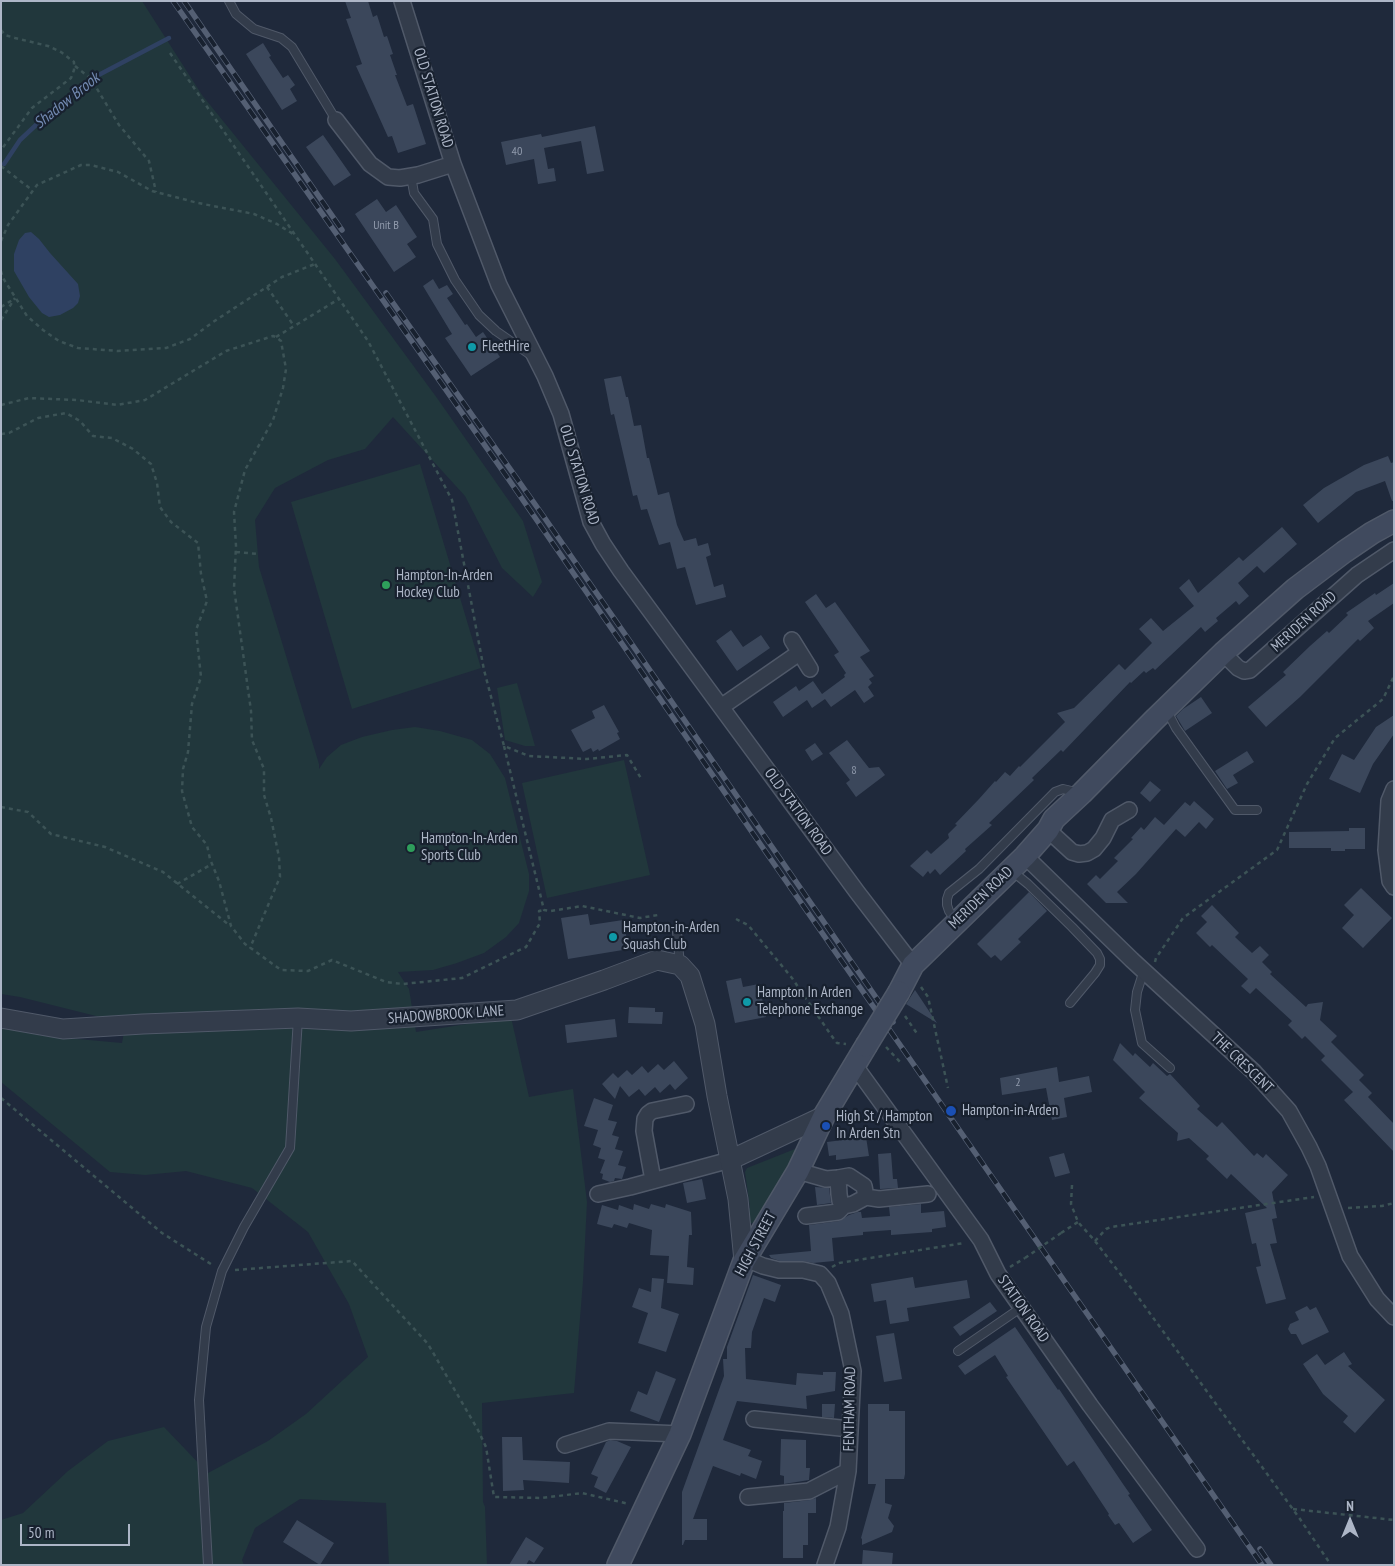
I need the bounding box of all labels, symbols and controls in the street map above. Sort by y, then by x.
street label: OLD STATION ROAD [409,46,457,150]
water label: Shadow Brook [30,69,104,133]
house number: 40 [512,145,522,159]
house number: Unit B [373,219,399,233]
place label: FleetHire [482,338,530,356]
marker: FleetHire [466,341,478,353]
street label: OLD STATION ROAD [555,423,603,527]
place label: Hampton-In-Arden Hockey Club [396,567,493,602]
marker: Hampton-In-Arden Hockey Club [380,579,392,591]
street label: MERIDEN ROAD [1268,588,1340,656]
house number: 8 [851,764,857,778]
street label: OLD STATION ROAD [760,765,836,859]
place label: Hampton-In-Arden Sports Club [421,830,518,865]
marker: Hampton-In-Arden Sports Club [405,842,417,854]
street label: MERIDEN ROAD [945,863,1017,933]
place label: Hampton-in-Arden Squash Club [623,919,719,954]
marker: Hampton-in-Arden Squash Club [607,931,619,943]
place label: Hampton In Arden Telephone Exchange [757,984,863,1019]
marker: Hampton In Arden Telephone Exchange [741,996,753,1008]
street label: SHADOWBROOK LANE [387,1002,505,1028]
street label: THE CRESCENT [1207,1029,1277,1097]
house number: 2 [1015,1076,1021,1090]
place label: Hampton-in-Arden [962,1102,1058,1120]
marker: Hampton-in-Arden [944,1104,958,1118]
place label: High St / Hampton In Arden Stn [836,1108,932,1143]
marker: High St / Hampton In Arden Stn [820,1120,832,1132]
street label: HIGH STREET [732,1209,780,1279]
street label: STATION ROAD [993,1272,1053,1346]
street label: FENTHAM ROAD [840,1366,860,1452]
north arrow [1325,1496,1375,1546]
text: N [1346,1497,1354,1515]
scale bar [22,1514,132,1546]
text: 50 m [28,1523,54,1542]

